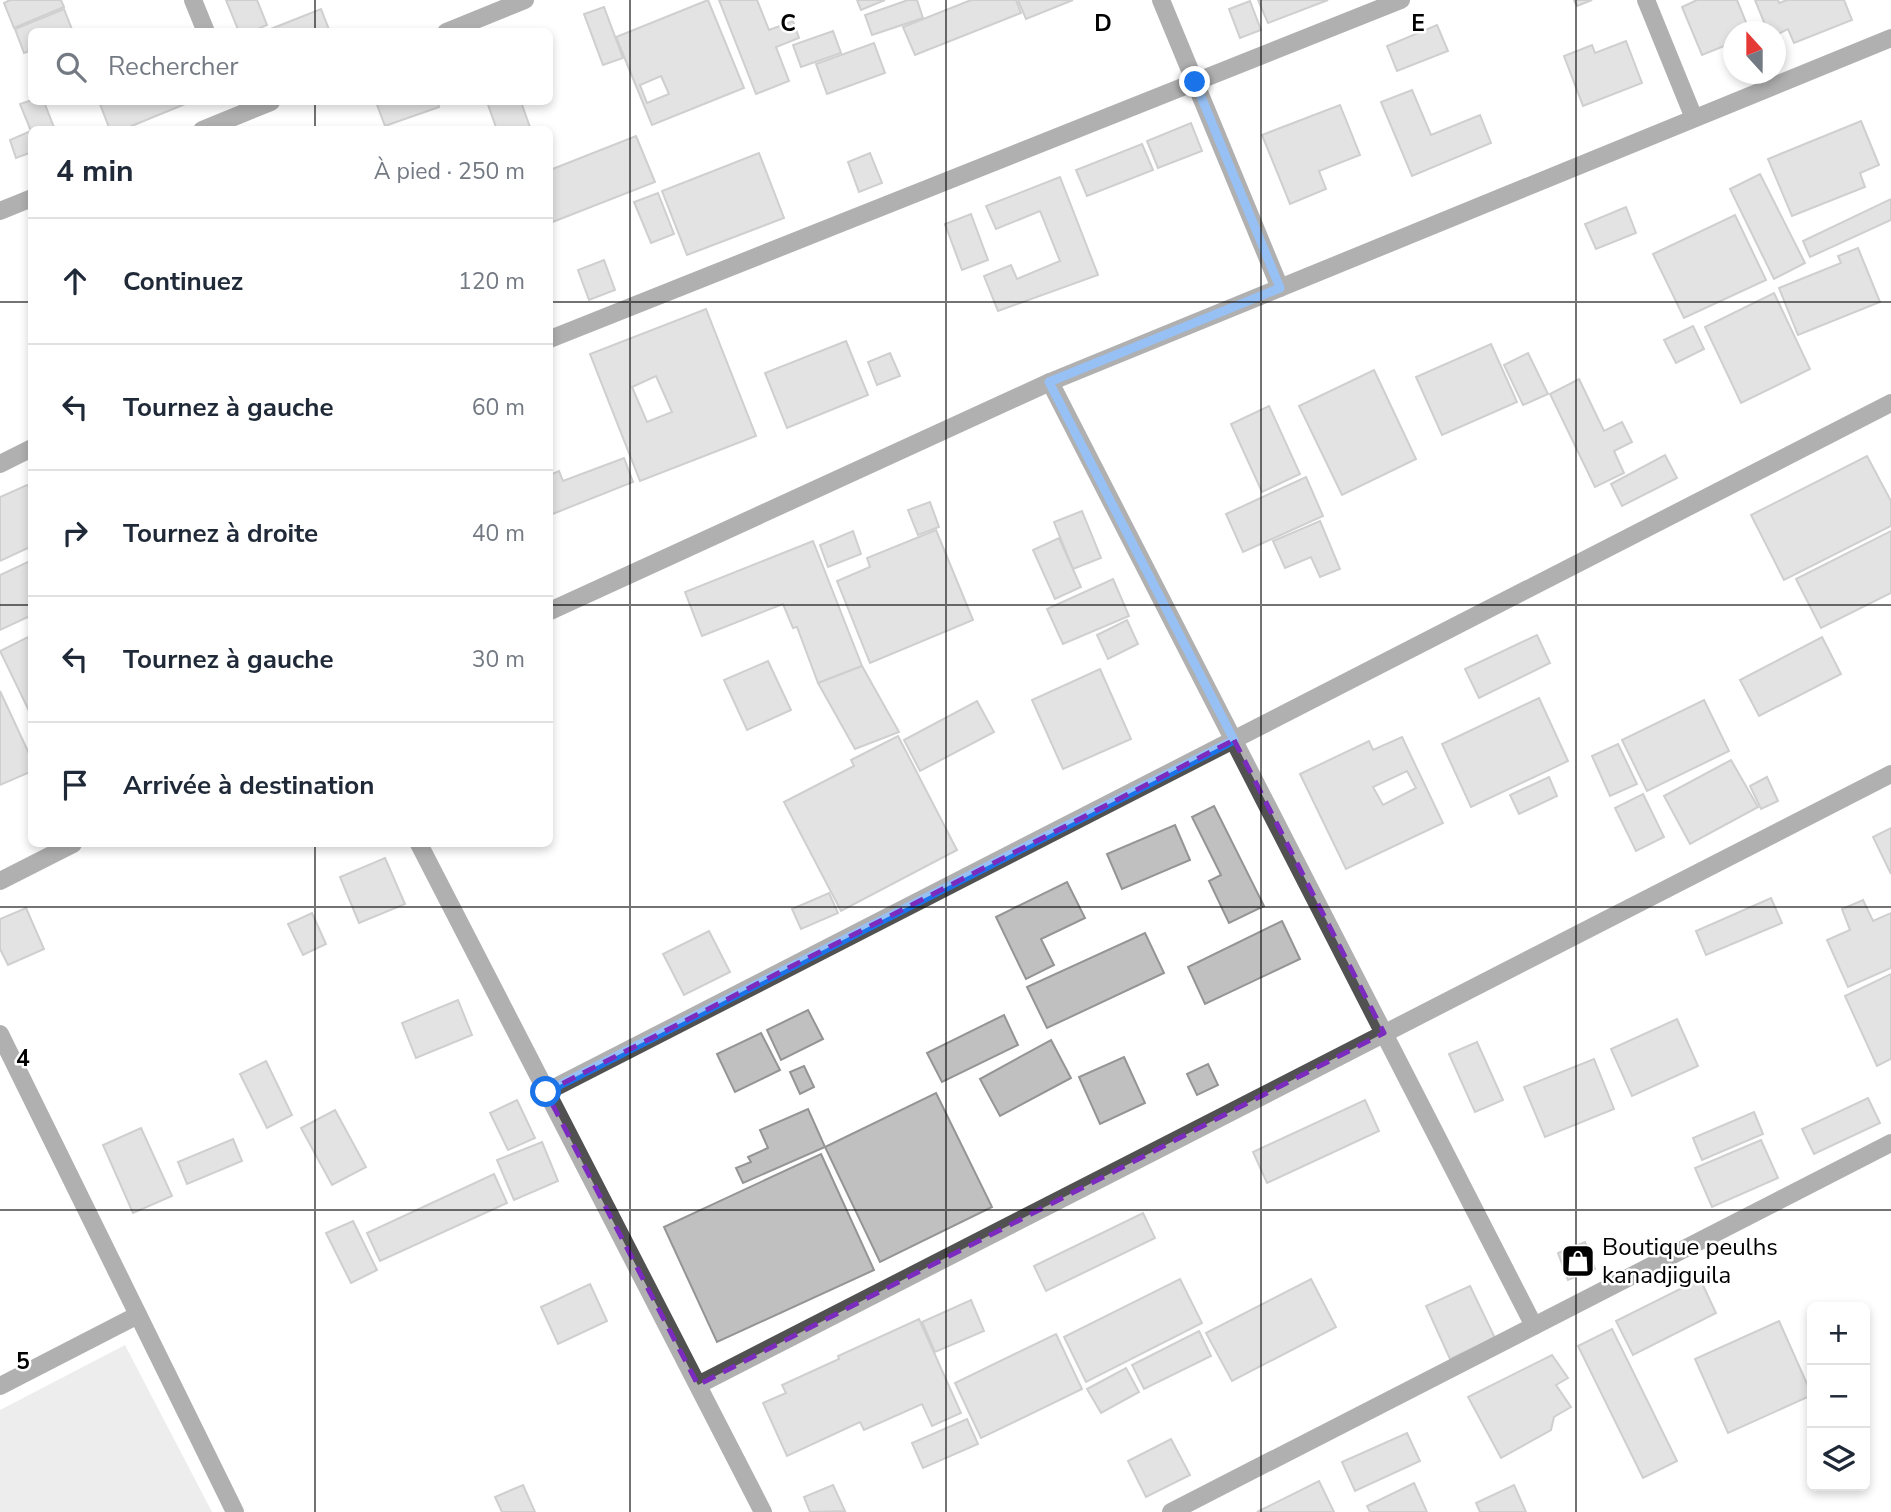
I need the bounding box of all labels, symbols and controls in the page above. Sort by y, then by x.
text: C [780,8,796,39]
text: D [1094,8,1112,39]
text: E [1411,8,1425,39]
north arrow [1723,21,1786,84]
search box [28,28,553,105]
icon: search [52,48,90,86]
text: Rechercher [108,49,239,84]
route end [1179,66,1210,97]
text: 4 min [56,151,134,192]
text: À pied · 250 m [374,156,525,187]
icon: ahead [56,262,94,300]
text: Continuez [123,264,243,299]
text: 120 m [458,266,525,297]
icon: left [56,388,94,426]
text: Tournez à gauche [123,390,334,425]
text: 60 m [472,392,525,423]
icon: right [56,514,94,552]
text: Tournez à droite [123,516,318,551]
text: 40 m [472,518,525,549]
icon: left [56,640,94,678]
text: Tournez à gauche [123,642,334,677]
text: 30 m [472,644,525,675]
icon: arrive [56,766,94,804]
text: Arrivée à destination [123,768,374,803]
text: 4 [16,1043,30,1074]
route start [530,1076,561,1107]
place label: Boutique peulhs kanadjiguila [1602,1231,1778,1291]
shop icon: Boutique peulhs kanadjiguila [1559,1242,1597,1280]
map controls [1807,1302,1870,1491]
button: + [1807,1302,1870,1365]
text: 5 [16,1346,30,1377]
button: − [1807,1365,1870,1428]
button: layers [1807,1428,1870,1491]

